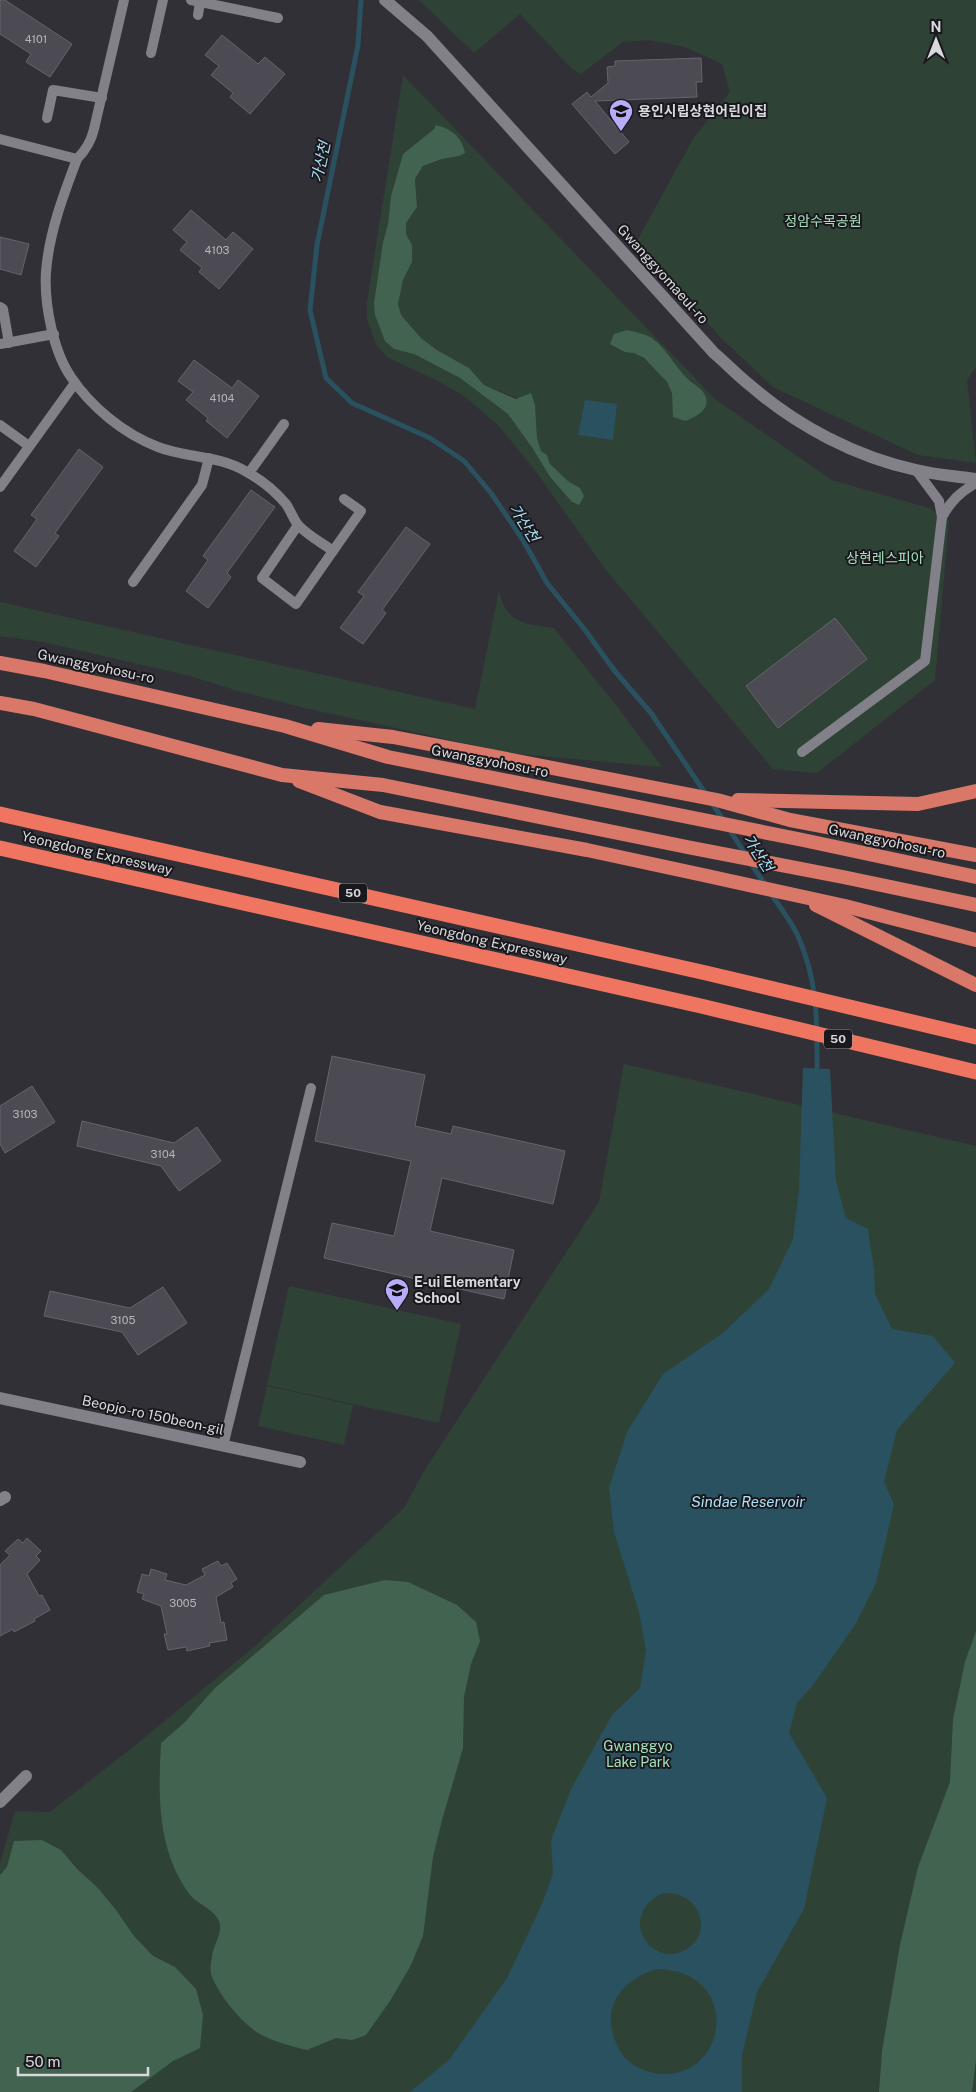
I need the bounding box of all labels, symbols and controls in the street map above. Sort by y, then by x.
north arrow [911,15,961,65]
text: N [931,19,941,35]
house number: 4101 [25,33,47,45]
school or university icon: 용인시립상현어린이집 [608,98,634,132]
place label: 용인시립상현어린이집 [638,103,767,119]
water label: 가산천 [308,138,334,184]
park label: 정암수목공원 [784,213,862,229]
street label: Gwanggyomaeul-ro [614,221,712,327]
house number: 4103 [205,244,230,256]
house number: 4104 [209,392,235,404]
water label: 가산천 [506,501,544,547]
park label: 상현레스피아 [846,550,924,566]
street label: Gwanggyohosu-ro [36,646,156,686]
street label: Gwanggyohosu-ro [430,742,550,780]
street label: Gwanggyohosu-ro [827,821,947,861]
street label: Yeongdong Expressway [20,828,175,878]
water label: 가산천 [740,831,778,877]
road number: 50 [339,884,367,902]
street label: Yeongdong Expressway [415,917,570,967]
road number: 50 [824,1030,852,1048]
house number: 3103 [13,1108,38,1120]
house number: 3104 [150,1148,176,1160]
place label: E-ui Elementary School [414,1274,521,1306]
school or university icon: E-ui Elementary School [384,1277,410,1311]
house number: 3105 [110,1314,136,1326]
street label: Beopjo-ro 150beon-gil [81,1392,225,1438]
water label: Sindae Reservoir [691,1493,805,1510]
house number: 3005 [169,1597,197,1609]
park label: Gwanggyo Lake Park [603,1738,673,1770]
scale bar [18,2044,148,2076]
text: 50 m [25,2053,60,2070]

